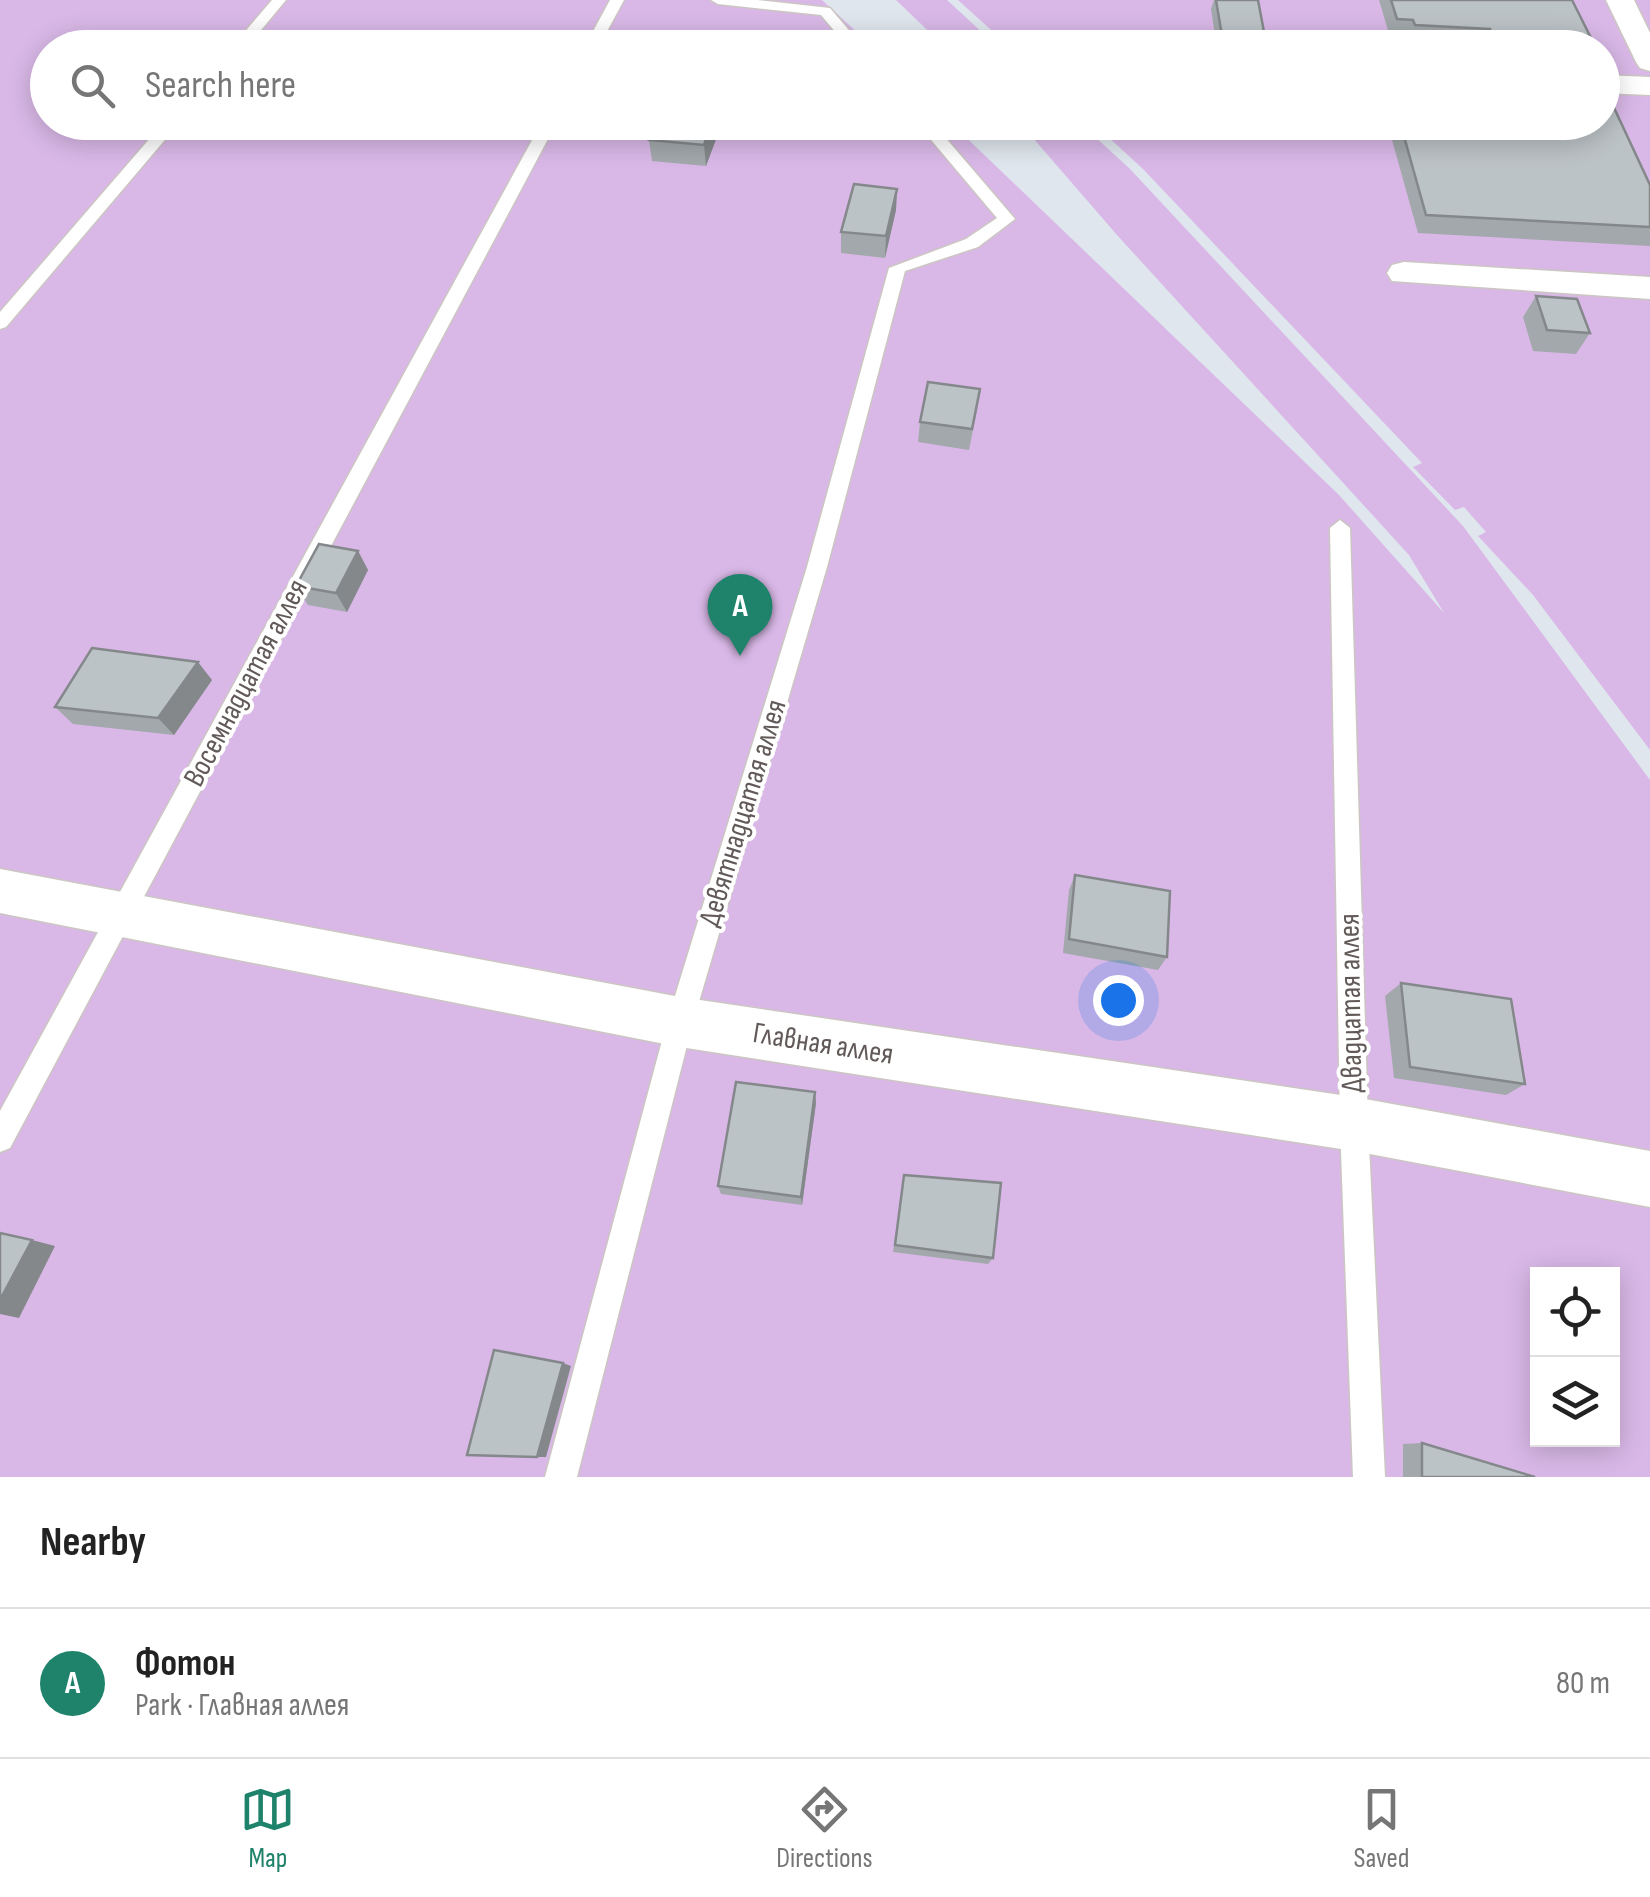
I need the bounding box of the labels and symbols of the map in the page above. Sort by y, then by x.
street label: Восемнадцатая аллея [176,573,316,793]
pin: A [708,574,772,656]
street label: Девятнадцатая аллея [691,695,795,931]
street label: Двадцатая аллея [1331,913,1371,1093]
your location [1093,975,1144,1026]
street label: Главная аллея [750,1015,896,1073]

